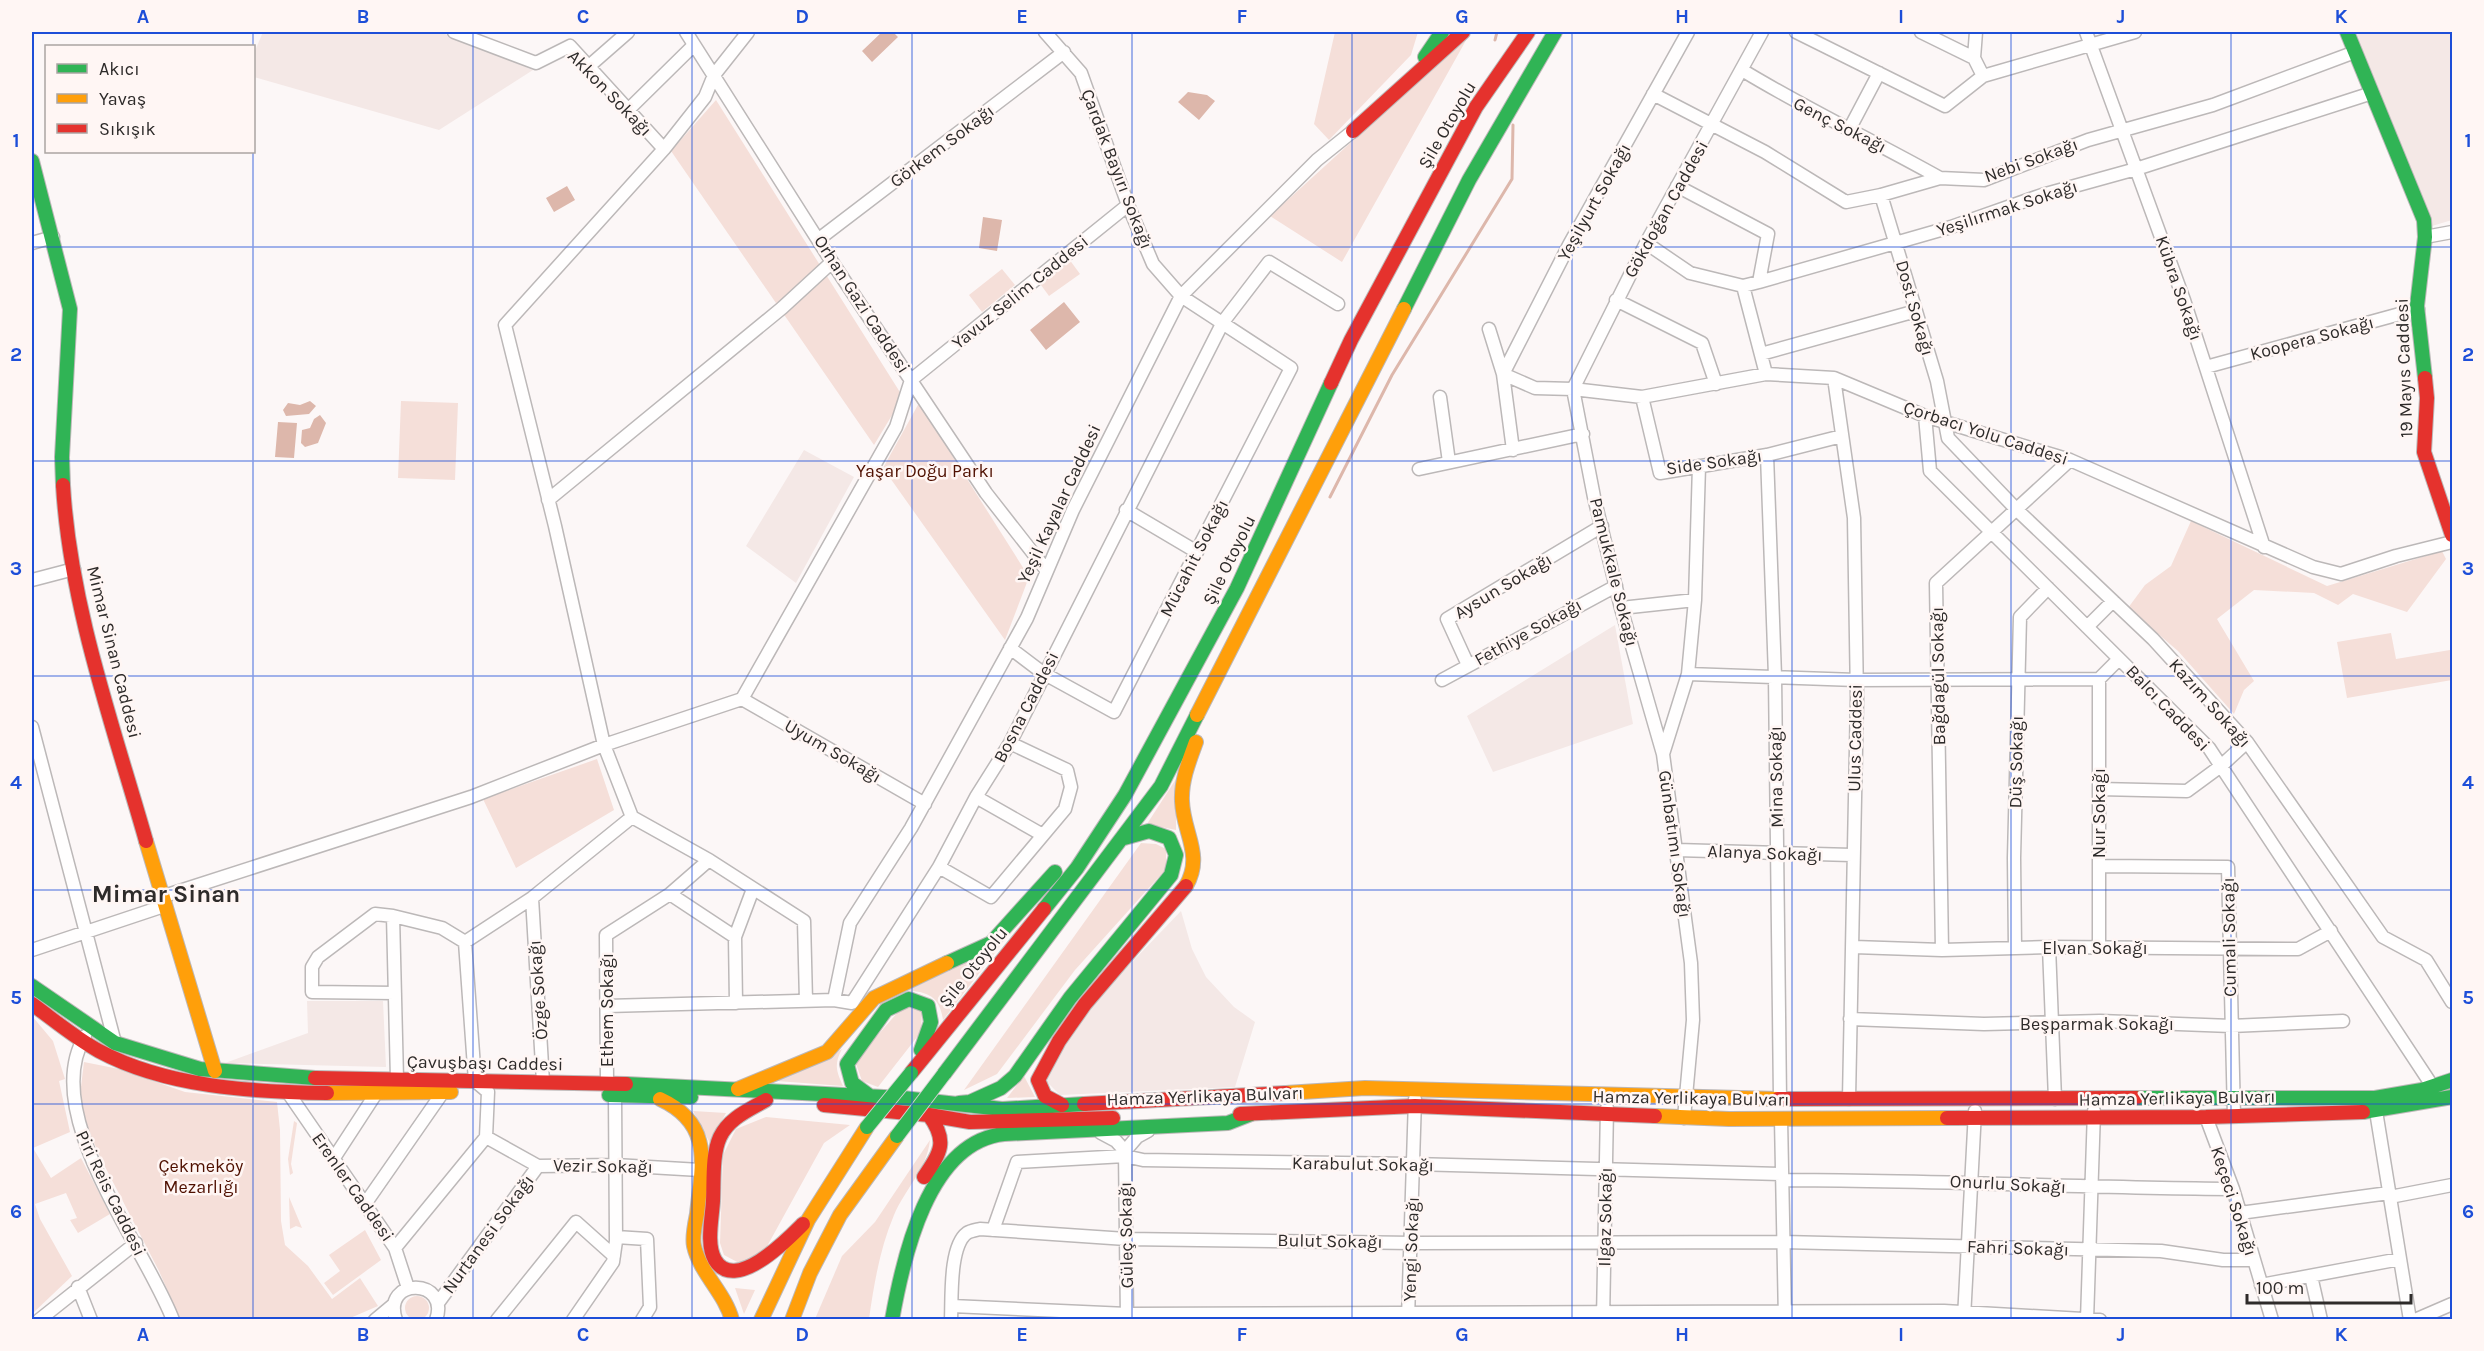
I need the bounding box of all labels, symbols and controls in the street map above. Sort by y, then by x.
text: A [137,5,150,28]
text: B [357,5,369,28]
text: C [577,5,589,28]
text: D [795,5,809,28]
text: E [1016,5,1028,28]
text: F [1237,5,1248,28]
text: G [1455,5,1469,28]
text: H [1675,5,1689,28]
text: I [1898,5,1904,28]
text: J [2117,5,2125,28]
text: K [2334,5,2348,28]
legend [45,45,255,153]
street label: Akkon Sokağı [563,45,657,141]
text: Akıcı [99,58,140,80]
street label: Şile Otoyolu [1413,77,1481,173]
street label: Çardak Bayırı Sokağı [1076,86,1158,252]
text: Yavaş [99,88,146,110]
street label: Genç Sokağı [1790,92,1890,158]
street label: Görkem Sokağı [886,100,998,192]
text: Sıkışık [99,118,156,140]
text: 1 [12,129,20,152]
text: 1 [2464,129,2472,152]
street label: Nebi Sokağı [1981,133,2081,187]
street label: Gökdoğan Caddesi [1619,136,1713,282]
street label: Yeşilyurt Sokağı [1553,139,1635,265]
street label: Yeşilırmak Sokağı [1934,175,2080,241]
street label: Yavuz Selim Caddesi [947,230,1093,354]
street label: Orhan Gazi Caddesi [809,231,915,377]
street label: Kübra Sokağı [2151,233,2207,343]
street label: Dost Sokağı [1891,258,1939,358]
street label: 19 Mayıs Caddesi [2391,298,2417,438]
street label: Koopera Sokağı [2248,311,2376,365]
text: 2 [10,343,22,366]
text: 2 [2462,343,2474,366]
street label: Çorbacı Yolu Caddesi [1901,396,2071,470]
street label: Yeşil Kayalar Caddesi [1012,421,1106,587]
street label: Side Sokağı [1665,444,1763,480]
park label: Yaşar Doğu Parkı [856,460,994,482]
street label: Pamukkale Sokağı [1585,495,1643,649]
street label: Mücahit Sokağı [1155,496,1233,620]
street label: Şile Otoyolu [1198,512,1260,608]
street label: Aysun Sokağı [1450,548,1556,624]
text: 3 [10,557,22,580]
text: 3 [2462,557,2474,580]
street label: Mimar Sinan Caddesi [82,564,146,740]
street label: Fethiye Sokağı [1470,593,1586,671]
street label: Bağdagül Sokağı [1926,607,1950,745]
street label: Bosna Caddesi [989,648,1063,766]
street label: Kazım Sokağı [2164,654,2256,752]
street label: Balcı Caddesi [2121,660,2215,756]
street label: Ulus Caddesi [1843,684,1867,792]
street label: Uyum Sokağı [781,714,885,788]
street label: Düş Sokağı [2004,715,2028,809]
street label: Mina Sokağı [1764,726,1788,828]
street label: Nur Sokağı [2088,768,2110,858]
street label: Günbatımı Sokağı [1654,769,1696,919]
text: 4 [10,771,22,794]
text: 4 [2462,771,2474,794]
street label: Alanya Sokağı [1707,840,1823,866]
street label: Cumali Sokağı [2217,877,2241,997]
district label: Mimar Sinan [92,880,240,908]
street label: Şile Otoyolu [934,922,1012,1012]
street label: Elvan Sokağı [2042,937,2148,959]
street label: Özge Sokağı [524,939,552,1041]
street label: Ethem Sokağı [596,953,618,1067]
text: 5 [10,986,22,1009]
text: 5 [2462,986,2474,1009]
street label: Beşparmak Sokağı [2020,1013,2174,1035]
street label: Çavuşbaşı Caddesi [407,1051,563,1075]
street label: Hamza Yerlikaya Bulvarı [1106,1082,1304,1110]
street label: Hamza Yerlikaya Bulvarı [1592,1085,1790,1111]
street label: Hamza Yerlikaya Bulvarı [2078,1085,2276,1111]
street label: Piri Reis Caddesi [71,1127,151,1259]
street label: Erenler Caddesi [307,1128,399,1246]
street label: Keçeci Sokağı [2206,1143,2262,1259]
street label: Karabulut Sokağı [1292,1152,1434,1176]
street label: Vezir Sokağı [553,1154,653,1178]
park label: Çekmeköy Mezarlığı [159,1155,244,1198]
street label: Ilgaz Sokağı [1593,1167,1617,1267]
street label: Nurtanesi Sokağı [437,1170,539,1298]
street label: Onurlu Sokağı [1949,1170,2067,1198]
street label: Güleç Sokağı [1114,1181,1138,1289]
street label: Yengi Sokağı [1398,1196,1424,1302]
text: 6 [10,1200,22,1223]
text: 6 [2462,1200,2474,1223]
street label: Bulut Sokağı [1277,1229,1383,1253]
street label: Fahri Sokağı [1967,1235,2069,1261]
scale bar [2247,1267,2410,1305]
text: 100 m [2256,1277,2304,1299]
text: A [137,1323,150,1346]
text: B [357,1323,369,1346]
text: C [577,1323,589,1346]
text: D [795,1323,809,1346]
text: E [1016,1323,1028,1346]
text: F [1237,1323,1248,1346]
text: G [1455,1323,1469,1346]
text: H [1675,1323,1689,1346]
text: I [1898,1323,1904,1346]
text: J [2117,1323,2125,1346]
text: K [2334,1323,2348,1346]

